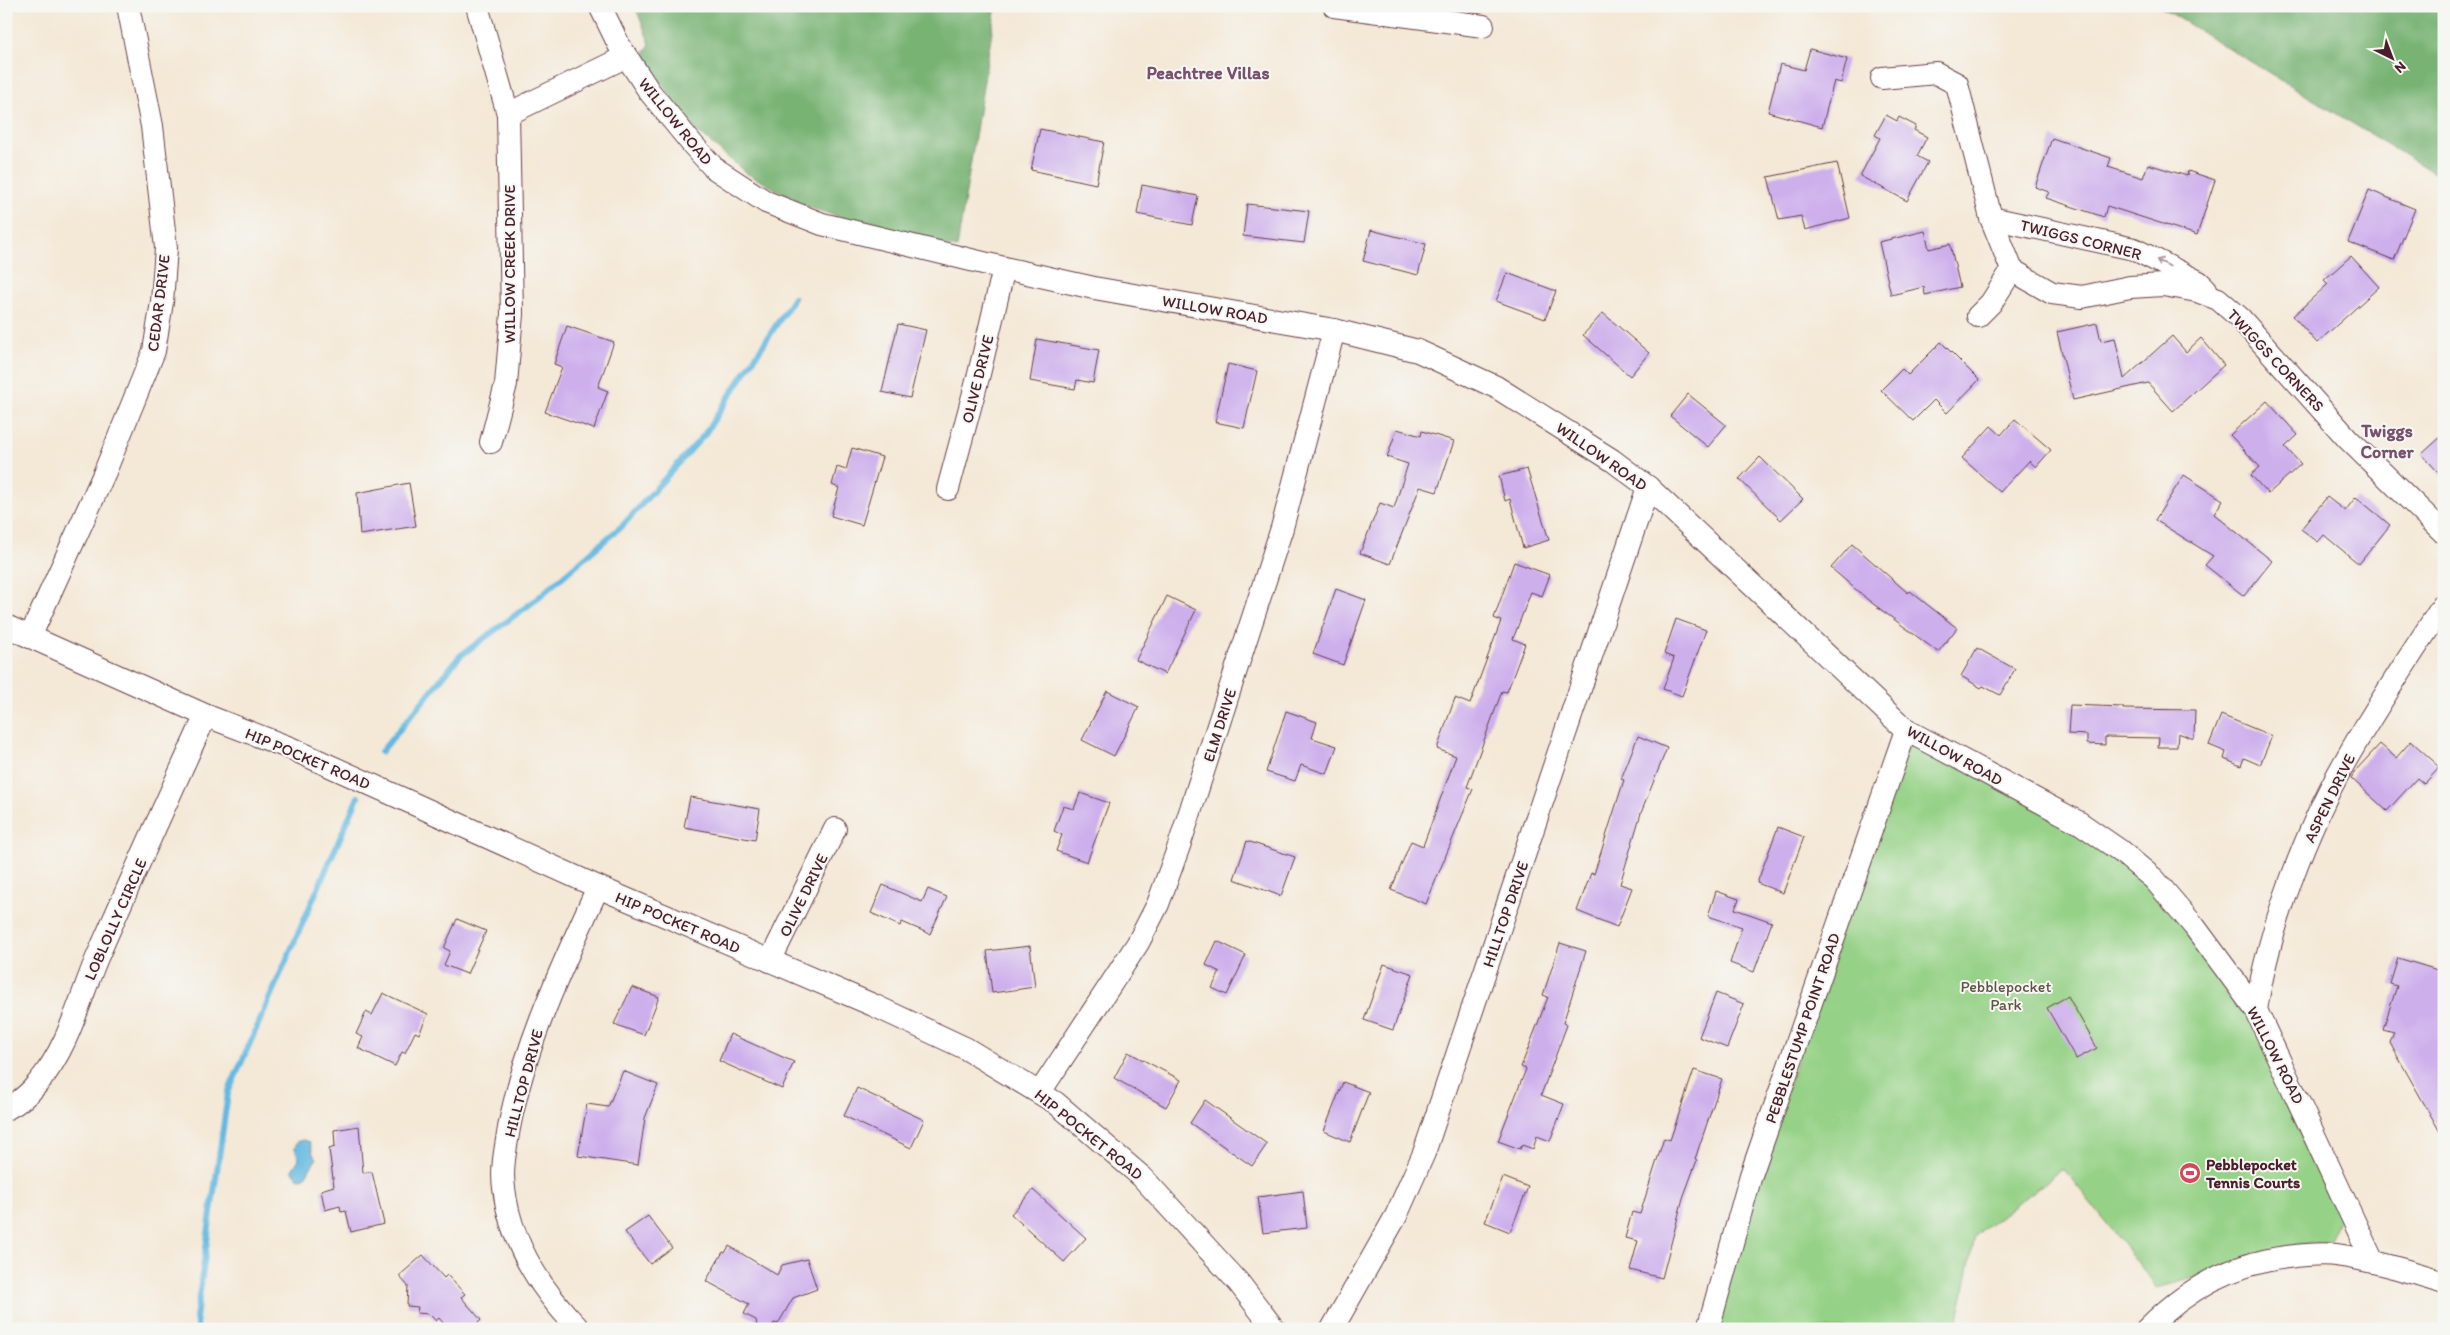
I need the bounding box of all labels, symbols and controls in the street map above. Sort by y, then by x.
north arrow [2368,32,2418,82]
text: N [2391,58,2410,77]
district label: Peachtree Villas [1147,62,1269,84]
street label: WILLOW ROAD [635,74,717,169]
street label: WILLOW CREEK DRIVE [500,185,519,343]
street label: TWIGGS CORNER [2018,215,2144,264]
street label: CEDAR DRIVE [143,253,174,353]
one-way arrow [2156,258,2171,267]
street label: WILLOW ROAD [1161,291,1269,328]
street label: TWIGGS CORNERS [2223,305,2328,416]
street label: OLIVE DRIVE [957,333,998,425]
street label: WILLOW ROAD [1552,418,1651,495]
district label: Twiggs Corner [2360,420,2414,463]
street label: ELM DRIVE [1199,686,1240,764]
street label: WILLOW ROAD [1903,721,2006,790]
street label: HIP POCKET ROAD [242,724,373,793]
street label: ASPEN DRIVE [2300,751,2359,846]
street label: OLIVE DRIVE [775,850,832,940]
street label: LOBLOLLY CIRCLE [80,855,151,983]
street label: HILLTOP DRIVE [1478,858,1533,970]
street label: HIP POCKET ROAD [612,888,743,957]
street label: PEBBLESTUMP POINT ROAD [1761,930,1844,1126]
park label: Pebblepocket Park [1961,977,2051,1014]
street label: WILLOW ROAD [2243,1003,2308,1107]
street label: HILLTOP DRIVE [500,1027,547,1139]
street label: HIP POCKET ROAD [1031,1085,1147,1184]
place label: Pebblepocket Tennis Courts [2205,1155,2300,1192]
sports icon: Pebblepocket Tennis Courts [2178,1161,2202,1185]

